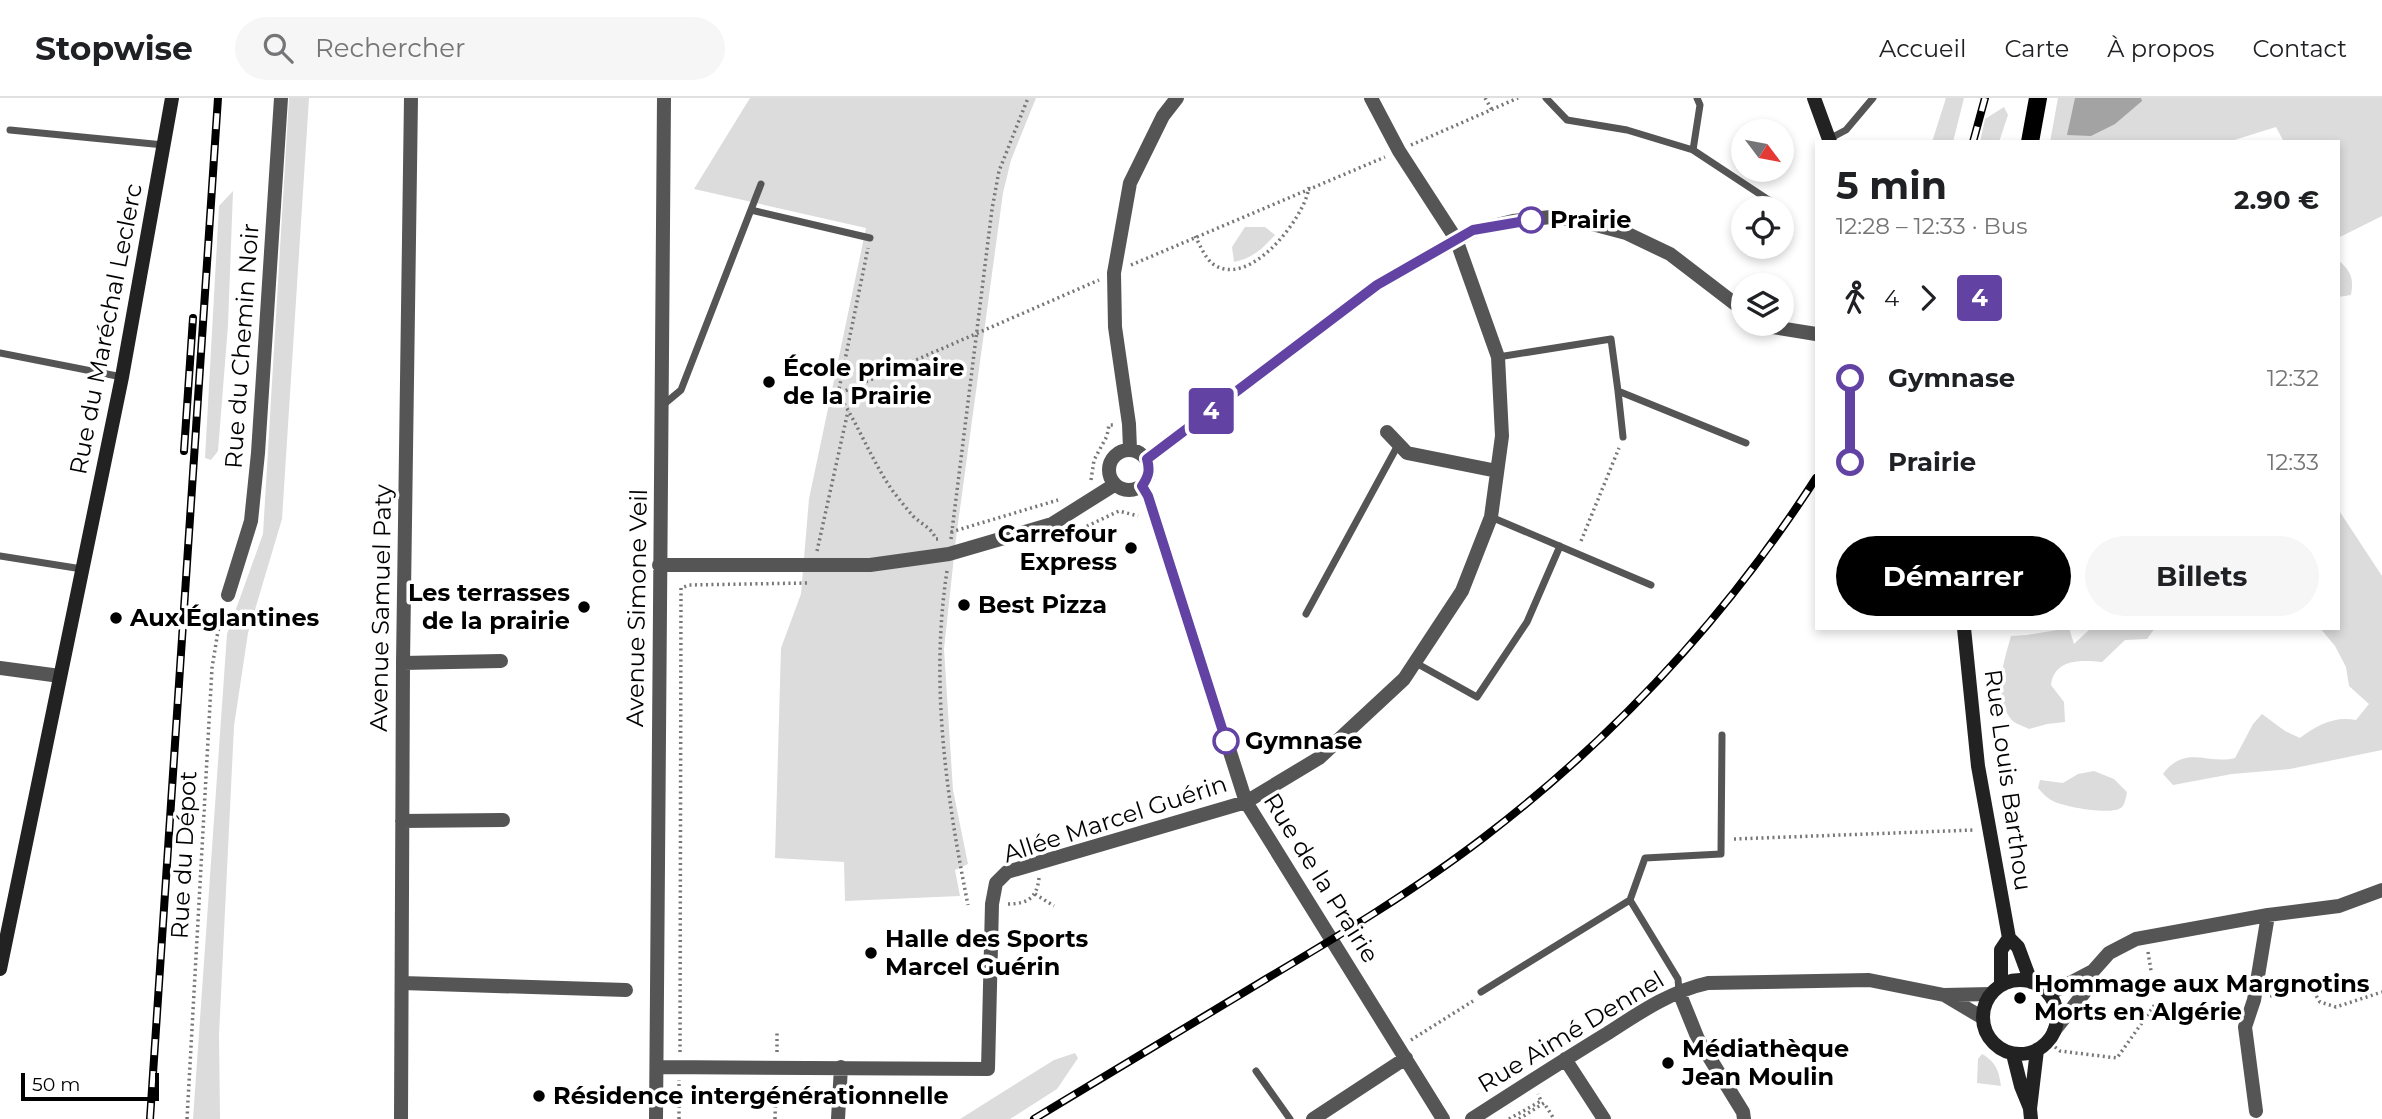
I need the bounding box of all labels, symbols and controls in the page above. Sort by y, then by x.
search box [235,17,725,80]
text: Stopwise [35,28,193,68]
icon: search [259,29,297,67]
text: Rechercher [315,32,465,64]
text: Accueil [1879,34,1966,63]
text: Carte [2004,34,2069,63]
text: À propos [2107,34,2214,63]
text: Contact [2252,34,2347,63]
north arrow [1731,119,1794,182]
map controls [1731,119,1794,336]
text: 5 min [1836,162,1947,209]
street label: Rue du Maréchal Leclerc [63,181,148,477]
text: 2.90 € [2234,184,2319,216]
button: locate [1731,196,1794,259]
place label: Prairie [1550,205,1631,234]
marker: Prairie [1518,207,1544,233]
text: 12:28 – 12:33 · Bus [1836,212,2027,240]
street label: Rue du Chemin Noir [218,222,265,470]
button: layers [1731,273,1794,336]
icon: walk [1836,279,1874,317]
icon: forward [1909,279,1947,317]
text: 4 [1971,283,1988,312]
text: 4 [1884,284,1899,312]
place label: École primaire de la Prairie [783,353,964,410]
text: Gymnase [1888,362,2015,394]
text: 12:32 [2267,364,2319,392]
marker: École primaire de la Prairie [761,374,777,390]
line badge: 4 [1188,388,1234,434]
text: 4 [1203,396,1219,425]
text: Prairie [1888,446,1976,478]
text: 12:33 [2267,448,2319,476]
street label: Avenue Samuel Paty [364,484,397,732]
street label: Avenue Simone Veil [620,489,653,727]
place label: Carrefour Express [998,519,1117,576]
button: Démarrer [1836,536,2071,616]
button: Billets [2085,536,2319,616]
marker: Carrefour Express [1123,540,1139,556]
place label: Les terrasses de la prairie [408,578,570,635]
place label: Best Pizza [978,590,1107,619]
marker: Best Pizza [956,597,972,613]
marker: Les terrasses de la prairie [576,599,592,615]
place label: Aux Églantines [129,603,320,632]
marker: Aux Églantines [108,610,124,626]
street label: Rue Louis Barthou [1979,667,2038,892]
place label: Gymnase [1245,726,1362,755]
marker: Gymnase [1213,728,1239,754]
street label: Allée Marcel Guérin [999,769,1230,868]
street label: Rue du Dépot [165,770,202,940]
street label: Rue de la Prairie [1258,788,1385,968]
place label: Halle des Sports Marcel Guérin [885,924,1089,981]
marker: Halle des Sports Marcel Guérin [863,945,879,961]
street label: Rue Aimé Dennel [1472,965,1669,1099]
place label: Hommage aux Margnotins Morts en Algérie [2034,969,2370,1026]
marker: Hommage aux Margnotins Morts en Algérie [2012,990,2028,1006]
place label: Médiathèque Jean Moulin [1681,1034,1849,1091]
marker: Médiathèque Jean Moulin [1660,1055,1676,1071]
scale bar [21,1070,159,1102]
text: 50 m [32,1073,80,1096]
place label: Résidence intergénérationnelle [553,1081,949,1110]
marker: Résidence intergénérationnelle [531,1088,547,1104]

